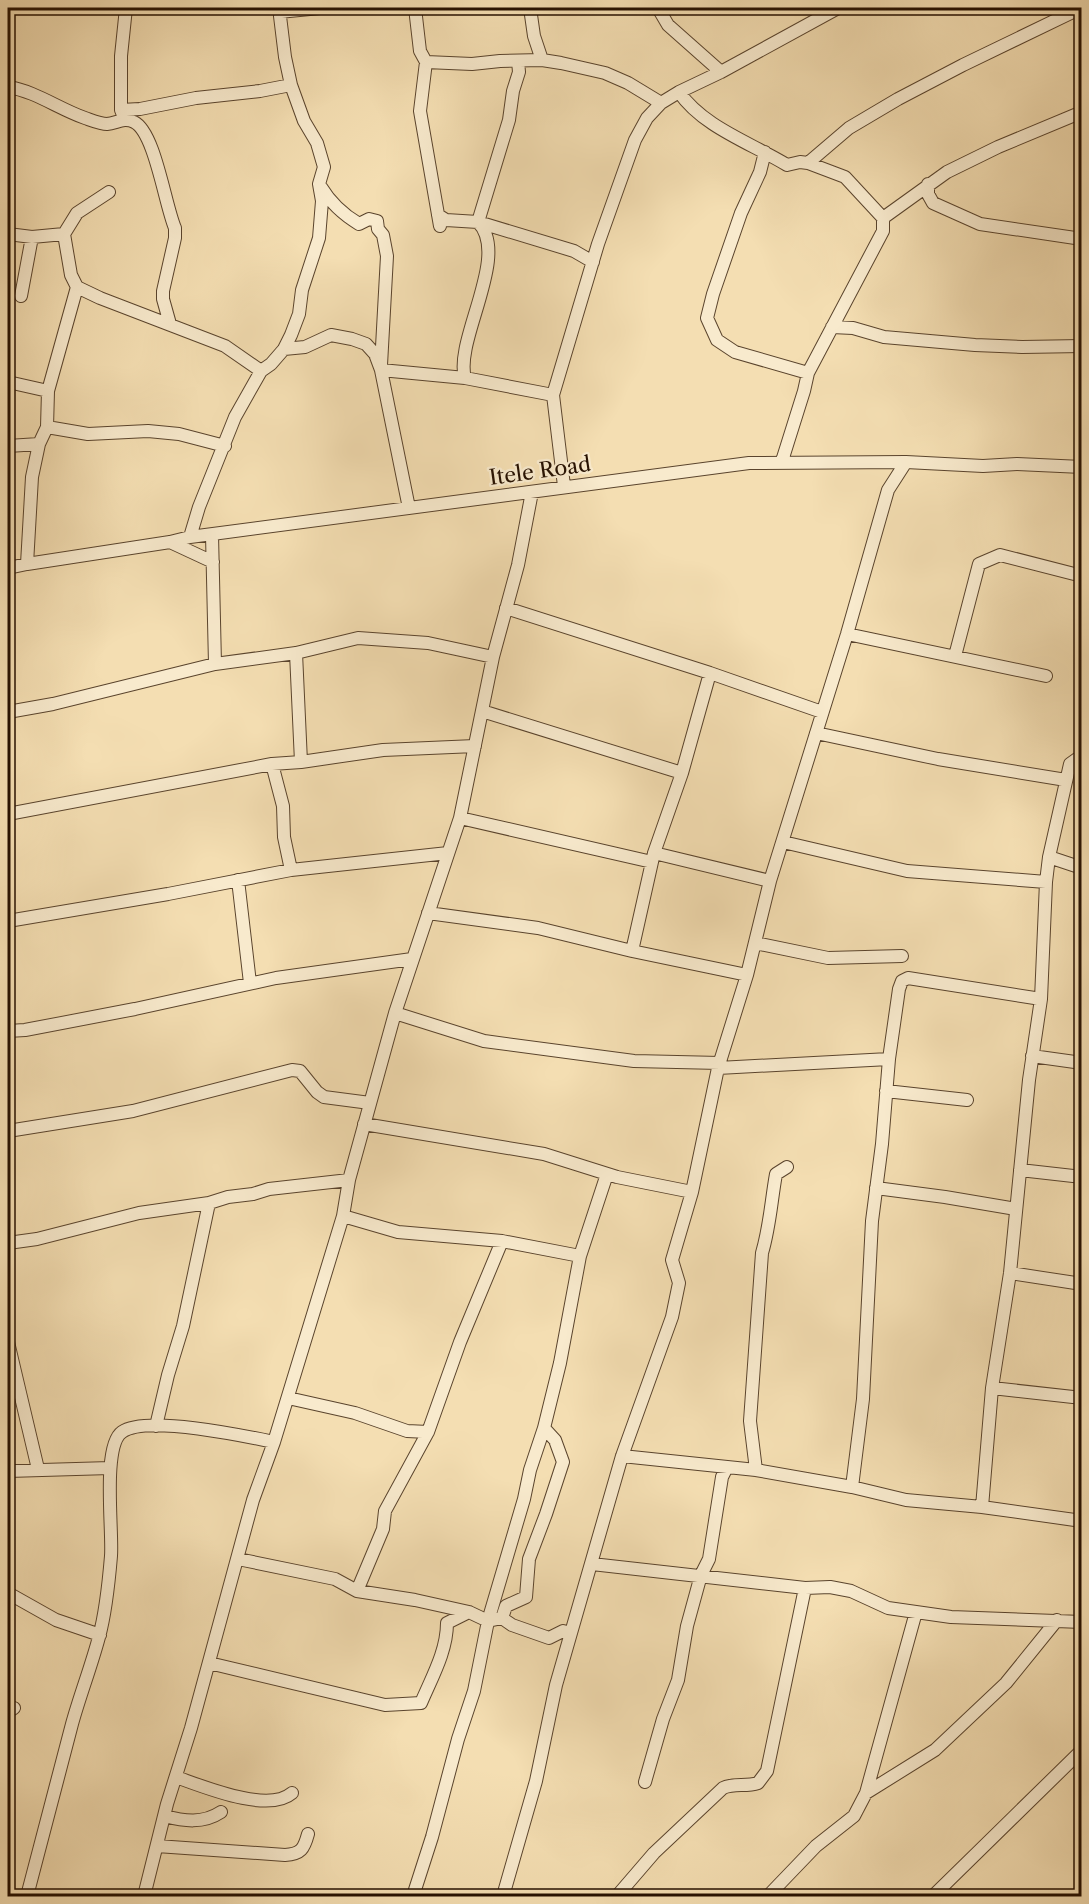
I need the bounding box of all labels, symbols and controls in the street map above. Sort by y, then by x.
street label: Itele Road [488,451,592,490]

